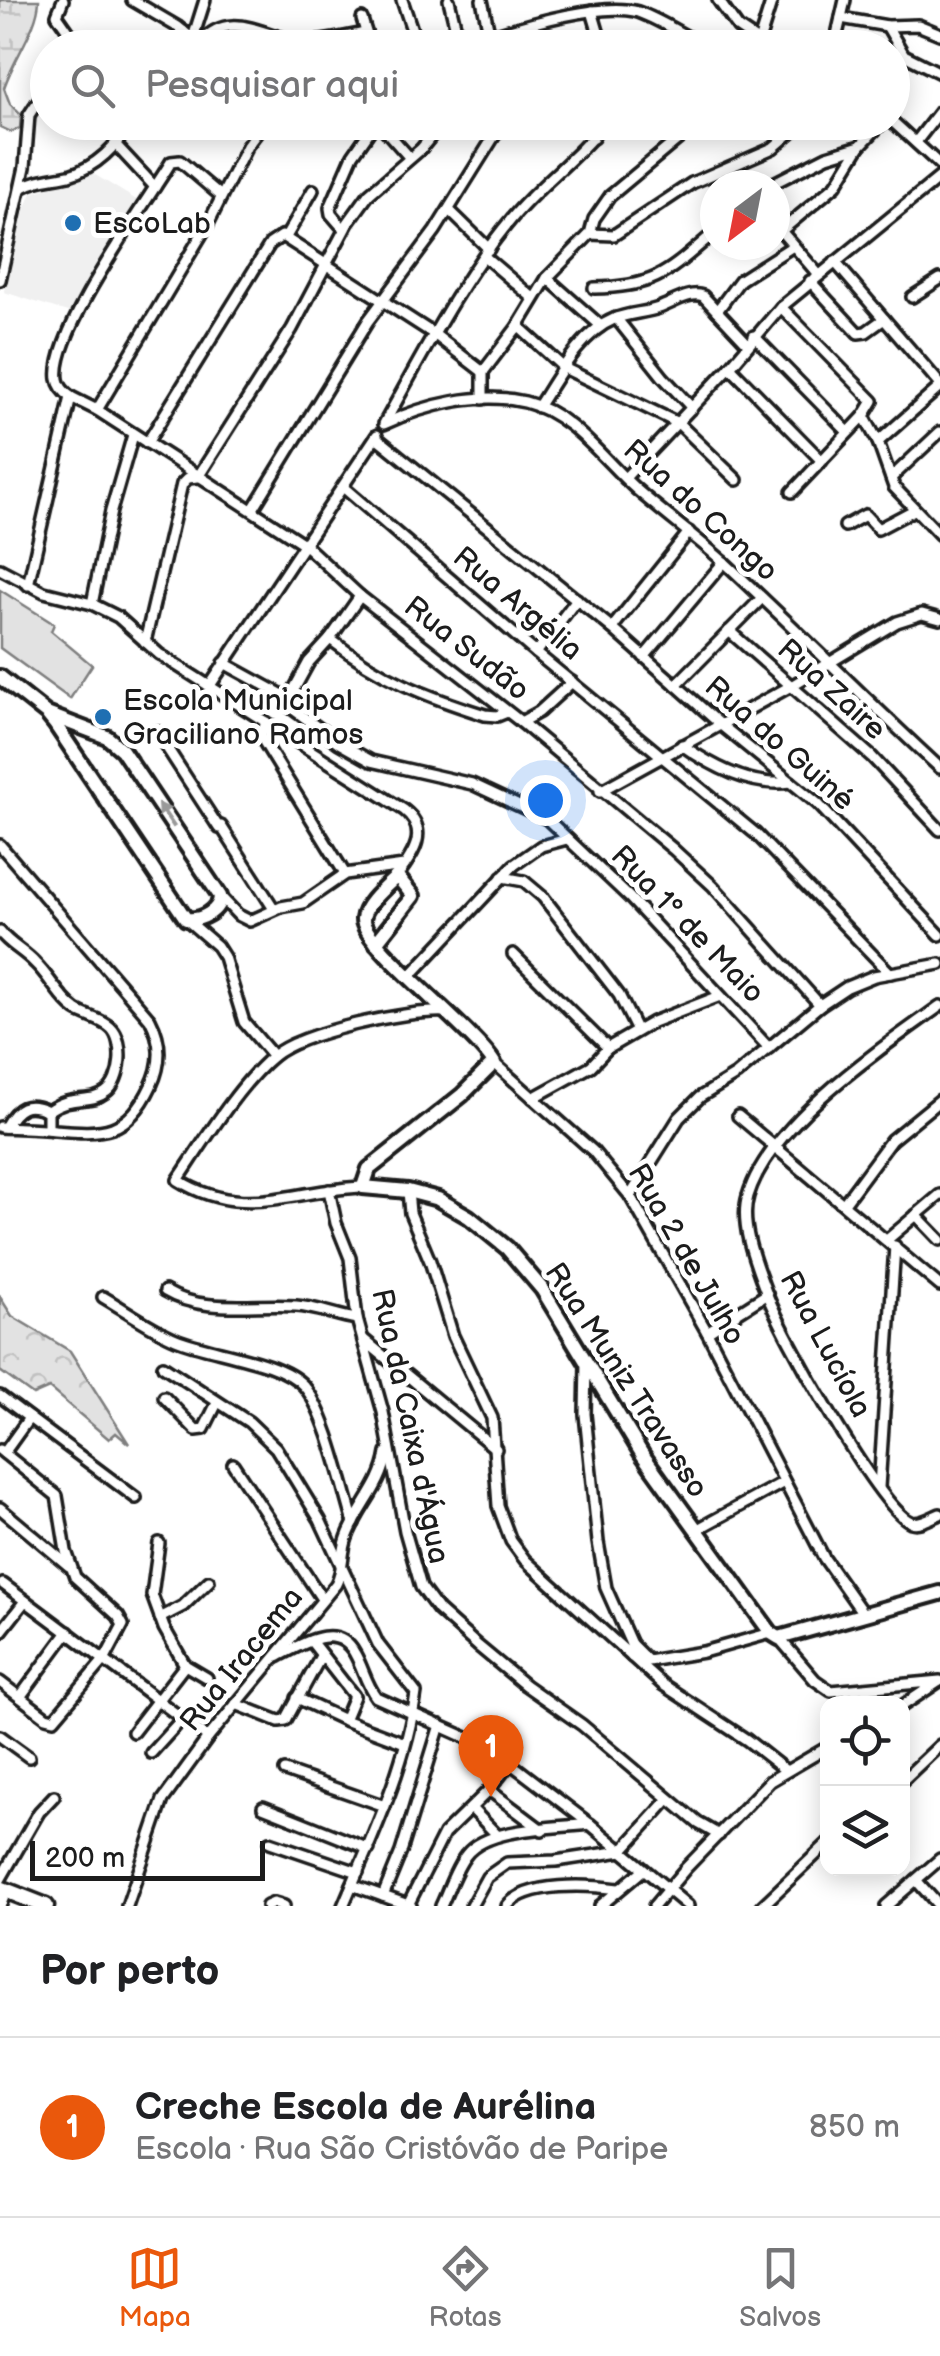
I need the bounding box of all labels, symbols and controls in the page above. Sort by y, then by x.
search box [30,30,910,140]
icon: search [65,58,120,113]
text: Pesquisar aqui [145,63,399,108]
north arrow [700,170,790,260]
place label: EscoLab [93,206,211,242]
marker: EscoLab [62,212,84,234]
street label: Rua do Congo [616,432,785,589]
street label: Rua Argélia [445,539,589,668]
street label: Rua Sudão [397,589,536,709]
street label: Rua Zaire [770,632,893,748]
street label: Rua do Guiné [697,669,862,819]
place label: Escola Municipal Graciliano Ramos [123,683,364,753]
marker: Escola Municipal Graciliano Ramos [92,706,114,728]
your location [520,775,571,826]
one-way arrow [158,801,176,828]
street label: Rua 1º de Maio [603,838,772,1011]
street label: Rua 2 de Julho [620,1158,752,1351]
street label: Rua Muniz Travasso [537,1256,716,1505]
street label: Rua Lucíola [772,1265,879,1424]
street label: Rua da Caixa d'Água [363,1285,458,1567]
street label: Rua Iracema [173,1580,311,1739]
map controls [820,1696,910,1876]
button: locate [820,1696,910,1786]
pin: 1 [458,1714,524,1797]
button: layers [820,1786,910,1876]
scale bar [30,1836,265,1880]
text: 200 m [45,1842,125,1875]
text: Por perto [40,1946,219,1997]
text: Creche Escola de Aurélina [135,2085,596,2130]
text: 1 [66,2108,79,2147]
text: 850 m [809,2108,900,2147]
text: Escola · Rua São Cristóvão de Paripe [135,2130,668,2169]
tab: Mapa [119,2241,191,2334]
tab: Rotas [429,2241,502,2334]
tab: Salvos [739,2241,821,2334]

